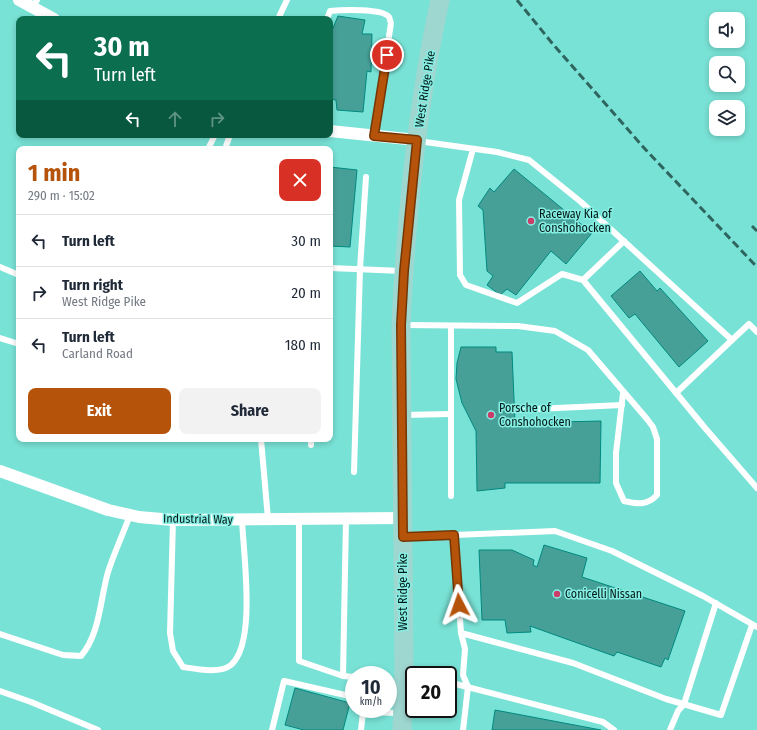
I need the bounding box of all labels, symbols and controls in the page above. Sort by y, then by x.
map controls [709,12,745,136]
button: sound [709,12,745,48]
text: 30 m [94,30,150,63]
icon: left [28,32,80,84]
pin [370,38,404,72]
icon: arrive [376,44,398,66]
street label: West Ridge Pike [412,50,438,128]
button: search [709,56,745,92]
text: Turn left [94,64,156,86]
button: layers [709,100,745,136]
icon: left [122,108,144,130]
icon: ahead [164,108,186,130]
icon: right [206,108,228,130]
text: 1 min [28,159,80,187]
button: close [279,159,321,201]
text: 290 m · 15:02 [28,188,95,203]
place label: Raceway Kia of Conshohocken [539,207,613,235]
marker: Raceway Kia of Conshohocken [526,216,536,226]
icon: left [28,230,50,252]
text: Turn left [62,232,115,250]
text: 30 m [291,232,321,250]
text: Turn right [62,276,123,294]
icon: right [28,282,50,304]
text: 20 m [292,284,321,302]
text: West Ridge Pike [62,294,146,309]
text: Turn left [62,328,115,346]
icon: left [28,334,50,356]
text: 180 m [285,336,321,354]
text: Carland Road [62,346,133,361]
button: Exit [28,388,171,434]
button: Share [179,388,321,434]
place label: Porsche of Conshohocken [499,401,571,429]
marker: Porsche of Conshohocken [486,410,496,420]
street label: Industrial Way [163,511,234,527]
street label: West Ridge Pike [396,553,410,631]
position arrow [438,584,480,626]
place label: Conicelli Nissan [565,587,642,601]
marker: Conicelli Nissan [552,589,562,599]
speed limit sign: 20 [405,666,457,718]
text: 10 [361,675,381,699]
text: km/h [360,696,382,708]

